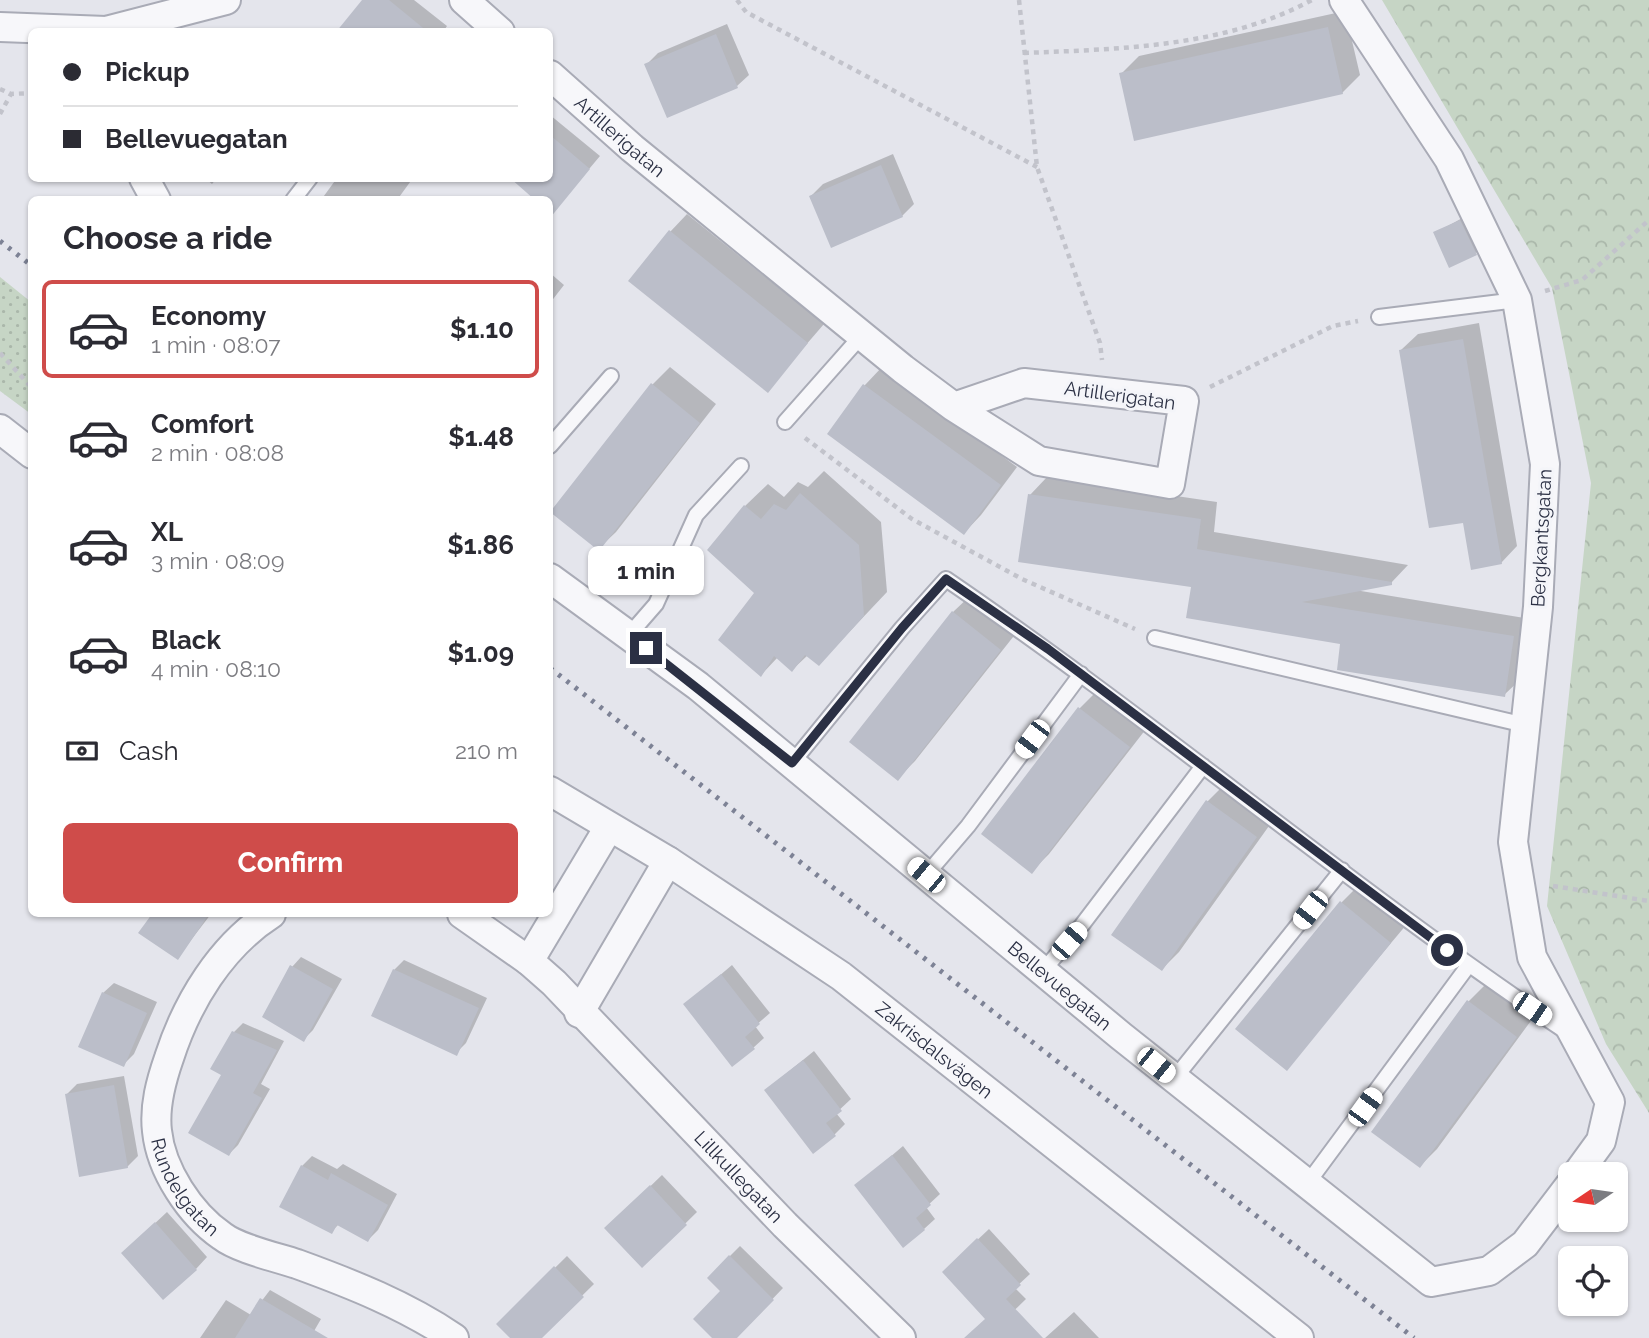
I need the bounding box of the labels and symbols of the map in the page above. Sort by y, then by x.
street label: Artillerigatan [570,91,669,181]
street label: Artillerigatan [1063,376,1177,414]
street label: Bergkantsgatan [1526,468,1556,608]
callout: 1 min [588,546,704,596]
route end [630,632,662,664]
car [1011,716,1054,762]
car [904,853,949,897]
car [1289,887,1332,933]
car [1048,918,1091,964]
route start [1431,934,1463,966]
street label: Bellevuegatan [1004,936,1116,1035]
car [1509,989,1556,1029]
street label: Zakrisdalsvägen [872,997,997,1103]
car [1134,1044,1179,1086]
car [1345,1084,1386,1130]
street label: Lillkullegatan [690,1126,788,1227]
street label: Rundelgatan [147,1136,223,1240]
north arrow [1558,1162,1628,1232]

